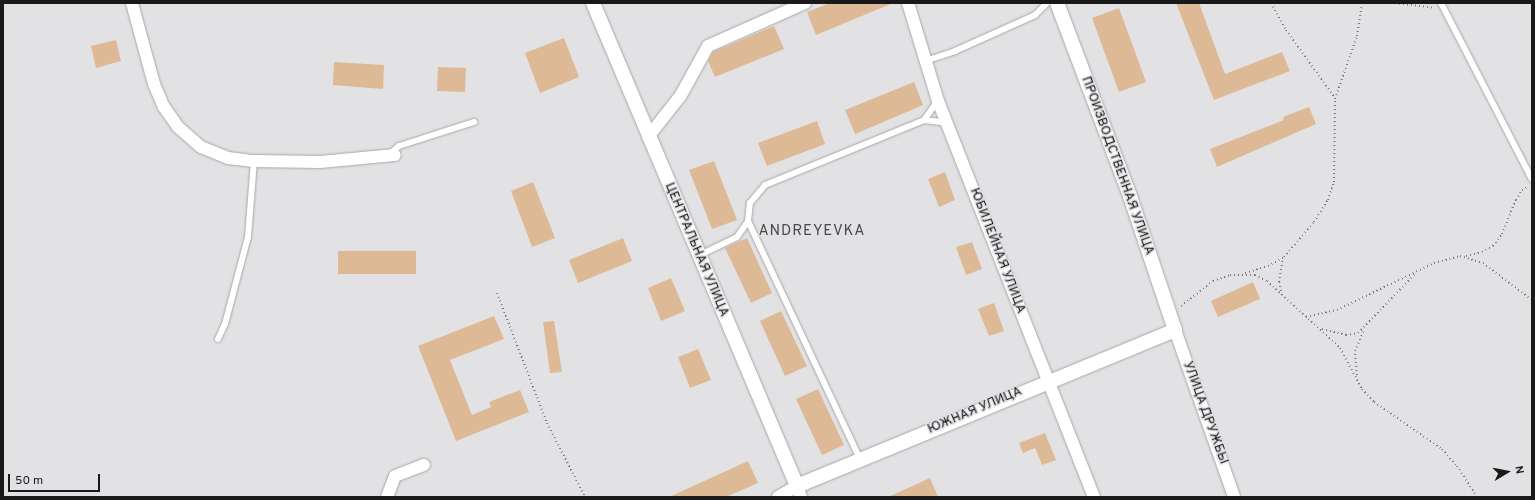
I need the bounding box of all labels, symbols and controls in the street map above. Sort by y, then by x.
street label: ПРОИЗВОДСТВЕННАЯ УЛИЦА [1077,75,1157,257]
street label: ЦЕНТРАЛЬНАЯ УЛИЦА [661,181,731,319]
street label: ЮБИЛЕЙНАЯ УЛИЦА [966,186,1028,316]
district label: ANDREYEVKA [759,223,865,241]
street label: УЛИЦА ДРУЖБЫ [1179,359,1231,467]
street label: ЮЖНАЯ УЛИЦА [926,384,1024,438]
north arrow [1487,452,1527,492]
text: N [1511,465,1526,475]
scale bar [10,466,102,492]
text: 50 m [15,473,43,489]

